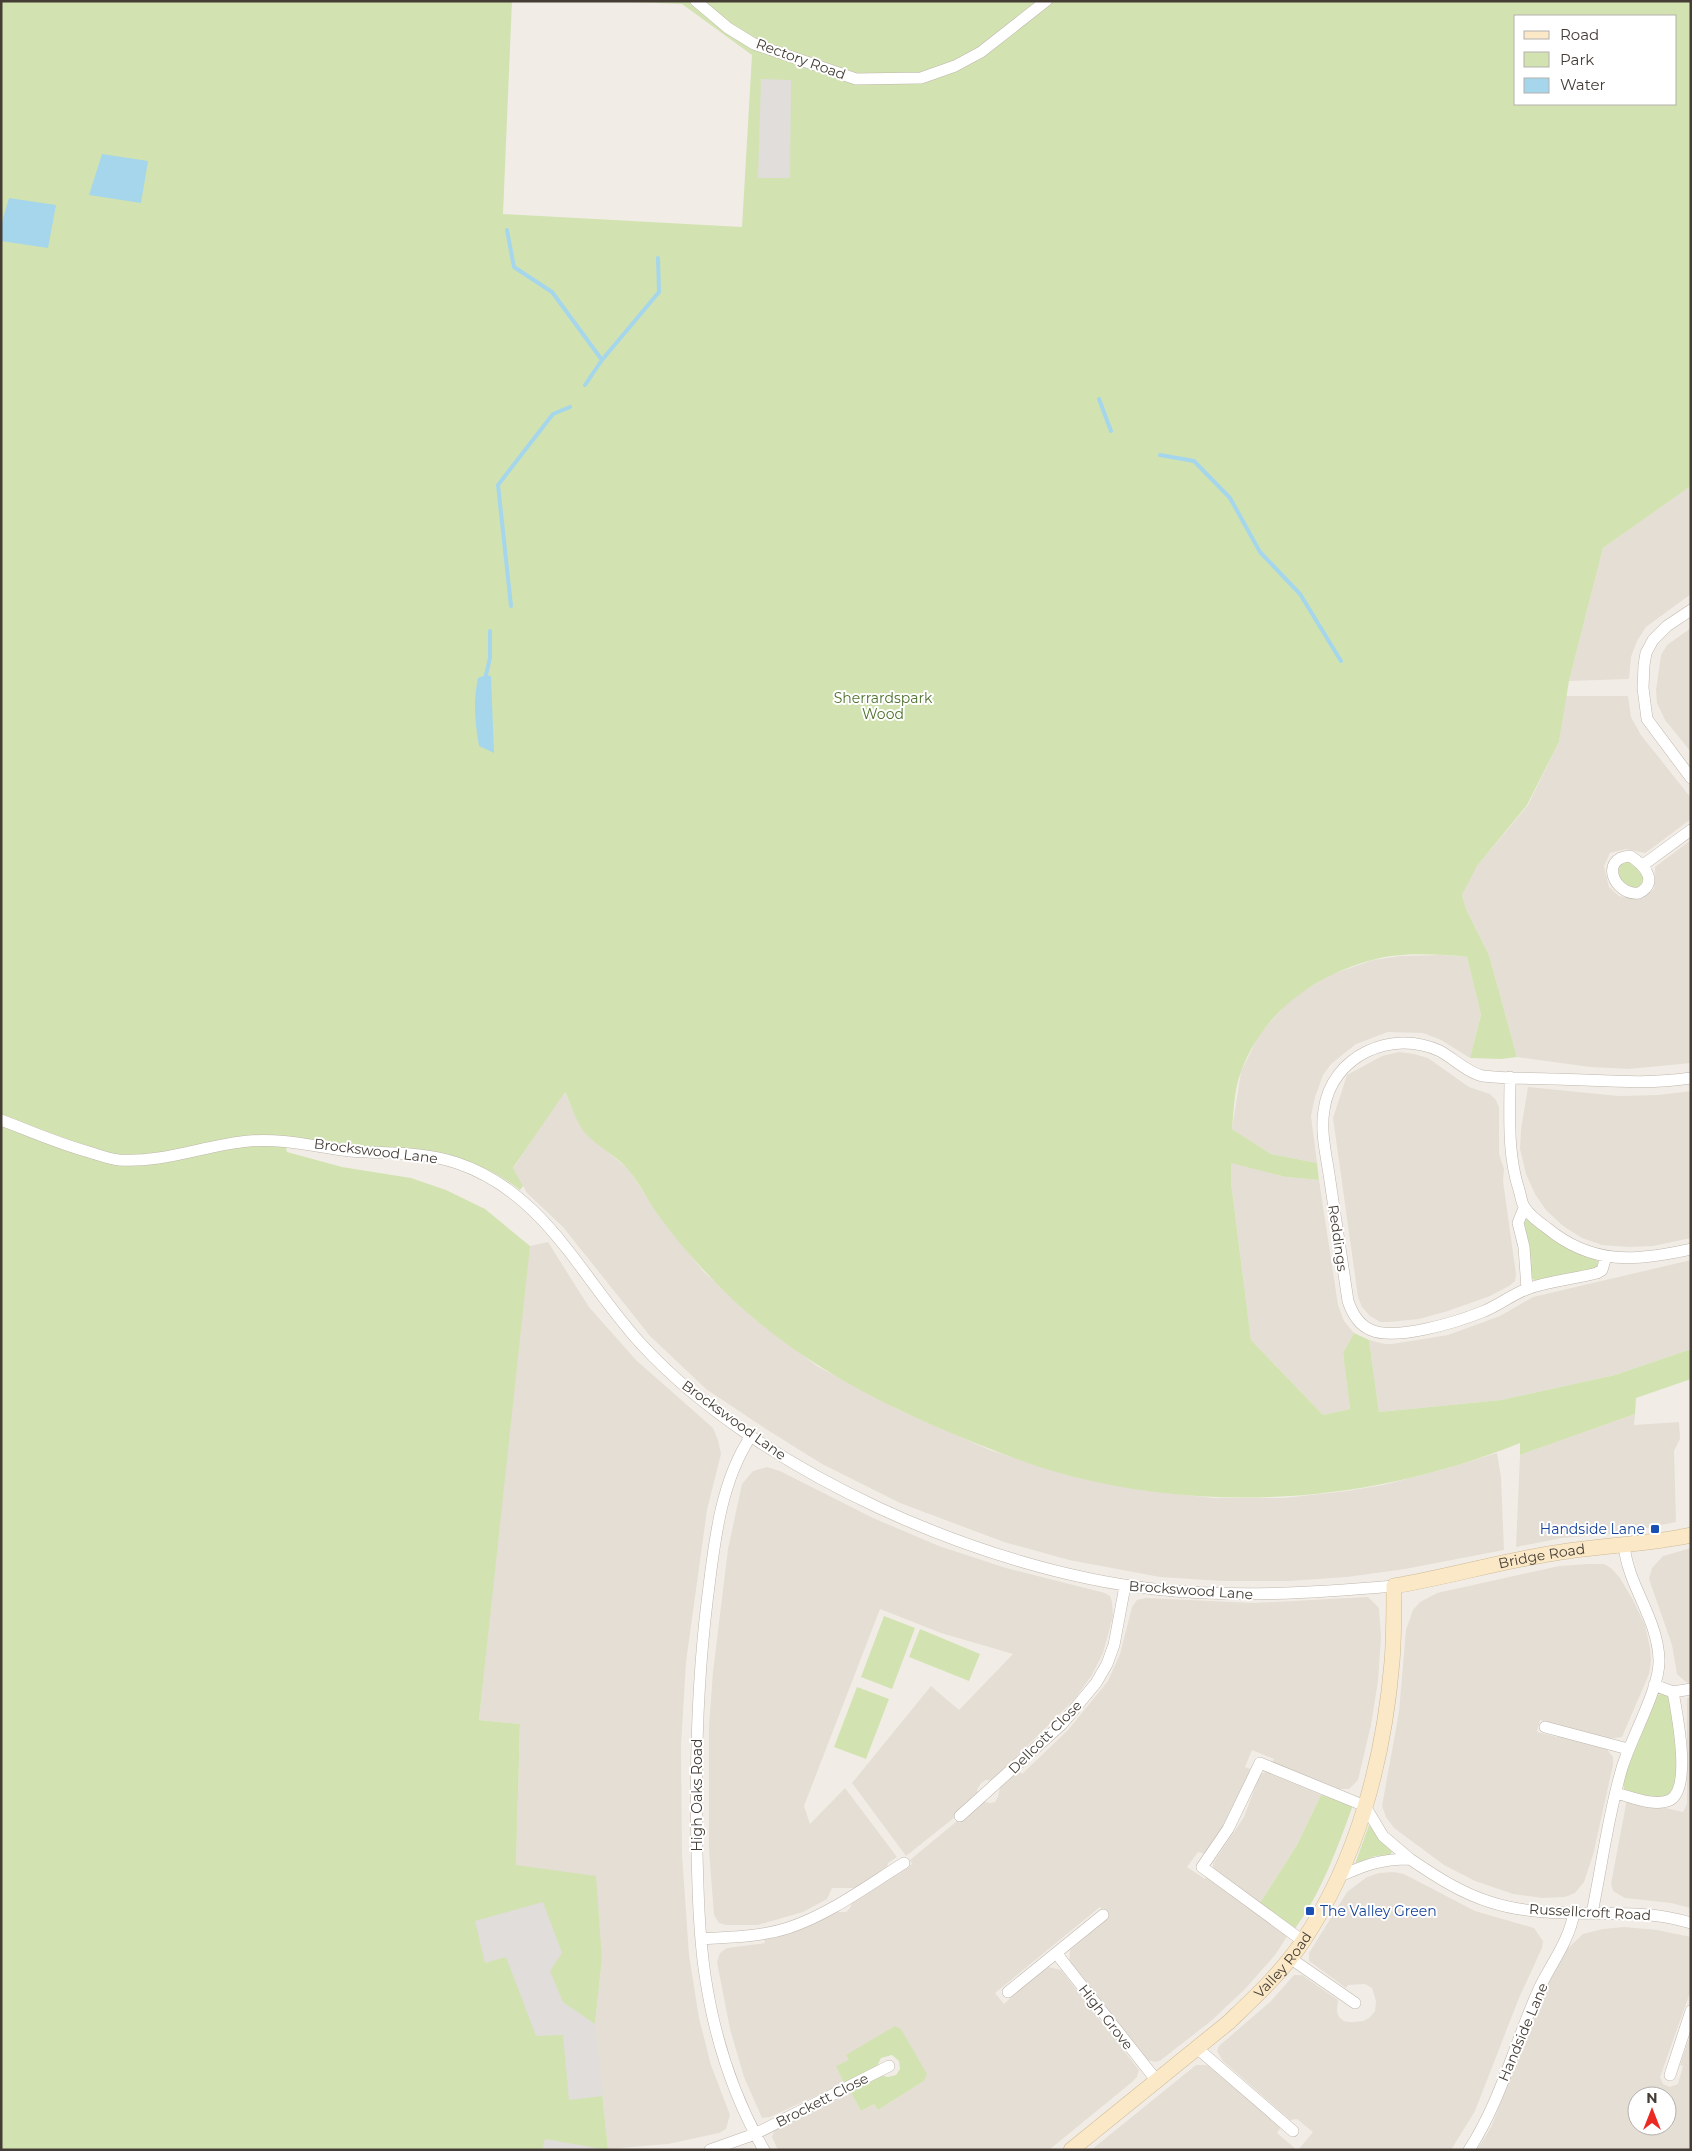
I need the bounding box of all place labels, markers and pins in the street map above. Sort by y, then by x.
place label: Handside Lane [1540,1520,1645,1538]
marker: Handside Lane [1649,1523,1661,1535]
place label: The Valley Green [1320,1902,1437,1920]
marker: The Valley Green [1304,1905,1316,1917]

